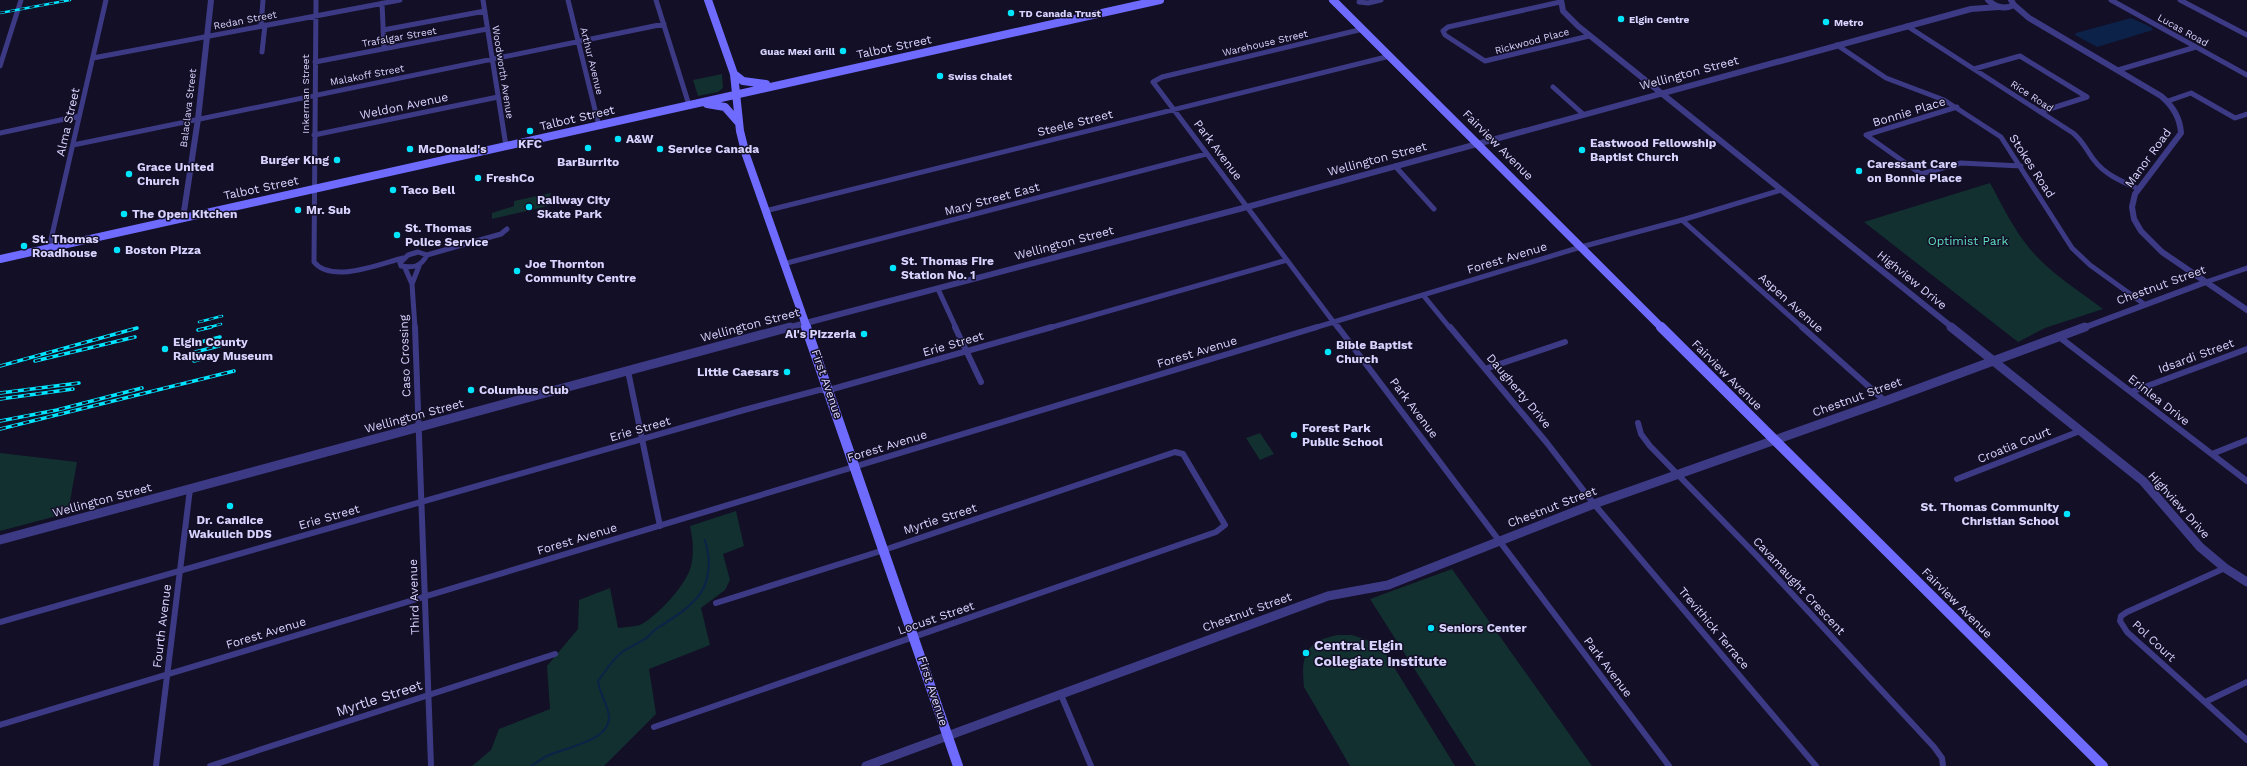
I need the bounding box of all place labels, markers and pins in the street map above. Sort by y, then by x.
marker: TD Canada Trust [1006,8,1016,18]
place label: TD Canada Trust [1019,8,1101,19]
marker: Elgin Centre [1616,14,1626,24]
place label: Elgin Centre [1629,14,1690,25]
marker: Metro [1821,17,1831,27]
place label: Metro [1834,17,1863,28]
place label: Guac Mexi Grill [760,46,836,57]
marker: Guac Mexi Grill [838,46,848,56]
marker: Swiss Chalet [935,71,945,81]
place label: Swiss Chalet [948,71,1013,82]
marker: KFC [525,126,535,136]
place label: A&W [626,132,653,146]
marker: A&W [613,134,623,144]
place label: Eastwood Fellowship Baptist Church [1590,136,1717,164]
place label: KFC [518,137,542,151]
place label: McDonald's [418,142,487,156]
place label: Service Canada [668,142,759,156]
marker: BarBurrito [583,143,593,153]
marker: McDonald's [405,144,415,154]
marker: Service Canada [655,144,665,154]
marker: Eastwood Fellowship Baptist Church [1577,145,1587,155]
place label: Burger King [260,153,329,167]
marker: Burger King [332,155,342,165]
place label: BarBurrito [557,155,619,169]
place label: Caressant Care on Bonnie Place [1867,157,1962,185]
place label: Grace United Church [137,160,214,188]
marker: Caressant Care on Bonnie Place [1854,166,1864,176]
marker: Grace United Church [124,169,134,179]
place label: FreshCo [486,171,534,185]
marker: FreshCo [473,173,483,183]
place label: Taco Bell [401,183,455,197]
marker: Taco Bell [388,185,398,195]
place label: Railway City Skate Park [537,193,611,221]
marker: Railway City Skate Park [524,202,534,212]
place label: Mr. Sub [306,203,351,217]
marker: Mr. Sub [293,205,303,215]
place label: The Open Kitchen [132,207,237,221]
marker: The Open Kitchen [119,209,129,219]
place label: St. Thomas Police Service [405,221,488,249]
marker: St. Thomas Police Service [392,230,402,240]
place label: St. Thomas Roadhouse [32,232,99,260]
marker: St. Thomas Roadhouse [19,241,29,251]
place label: Boston Pizza [125,243,201,257]
marker: Boston Pizza [112,245,122,255]
place label: St. Thomas Fire Station No. 1 [901,254,994,282]
place label: Joe Thornton Community Centre [525,257,636,285]
marker: St. Thomas Fire Station No. 1 [888,263,898,273]
marker: Joe Thornton Community Centre [512,266,522,276]
place label: Al's Pizzeria [785,327,856,341]
marker: Al's Pizzeria [859,329,869,339]
place label: Elgin County Railway Museum [173,335,273,363]
place label: Bible Baptist Church [1336,338,1413,366]
marker: Elgin County Railway Museum [160,344,170,354]
marker: Bible Baptist Church [1323,347,1333,357]
place label: Little Caesars [697,365,780,379]
marker: Little Caesars [782,367,792,377]
place label: Columbus Club [479,383,569,397]
marker: Columbus Club [466,385,476,395]
place label: Forest Park Public School [1302,421,1383,449]
marker: Forest Park Public School [1289,430,1299,440]
place label: St. Thomas Community Christian School [1920,500,2059,528]
marker: Dr. Candice Wakulich DDS [225,501,235,511]
marker: St. Thomas Community Christian School [2062,509,2072,519]
place label: Dr. Candice Wakulich DDS [188,513,272,541]
place label: Seniors Center [1439,621,1527,635]
marker: Seniors Center [1426,623,1436,633]
place label: Central Elgin Collegiate Institute [1314,637,1447,669]
marker: Central Elgin Collegiate Institute [1301,648,1311,658]

